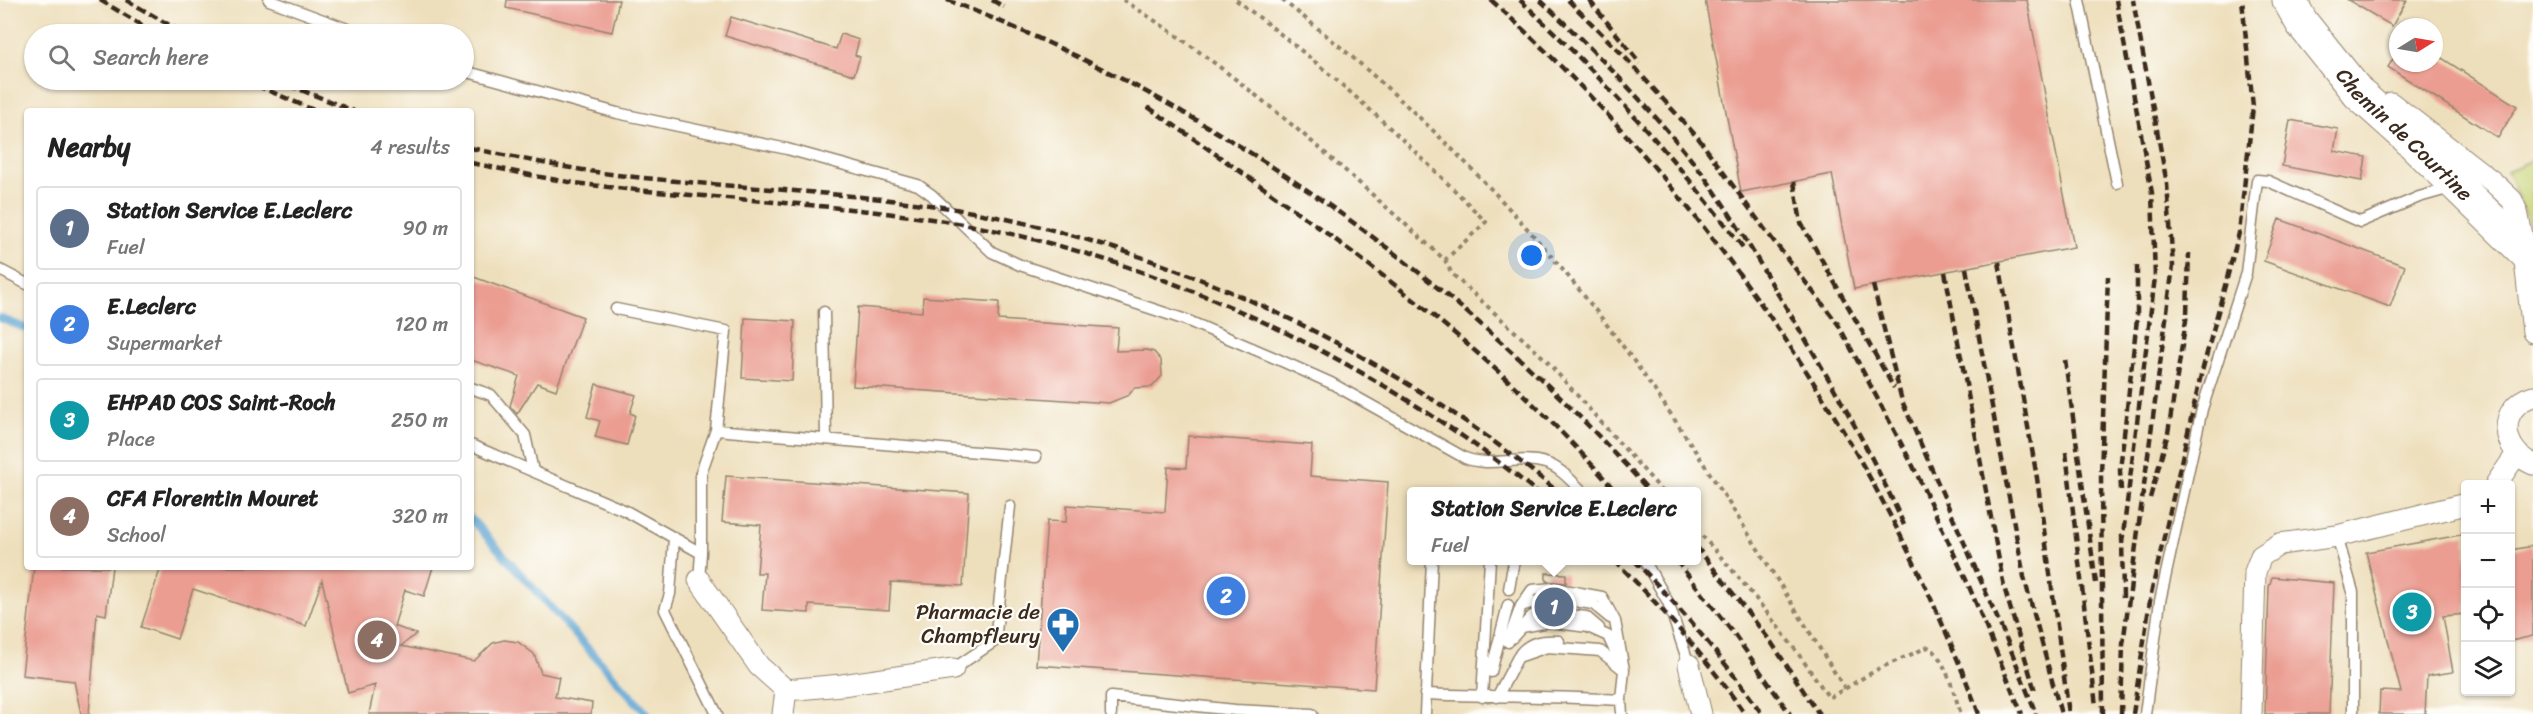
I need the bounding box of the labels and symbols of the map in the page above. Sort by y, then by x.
north arrow [2389,18,2443,72]
street label: Chemin de Courtine [2326,59,2482,211]
your location [1517,241,1546,270]
pin: 2 [1206,574,1246,618]
pin: 1 [1534,584,1574,630]
pin: 3 [2392,590,2432,634]
place label: Pharmacie de Champfleury [916,593,1040,655]
pharmacy icon: Pharmacie de Champfleury [1045,606,1081,653]
pin: 4 [358,618,397,662]

